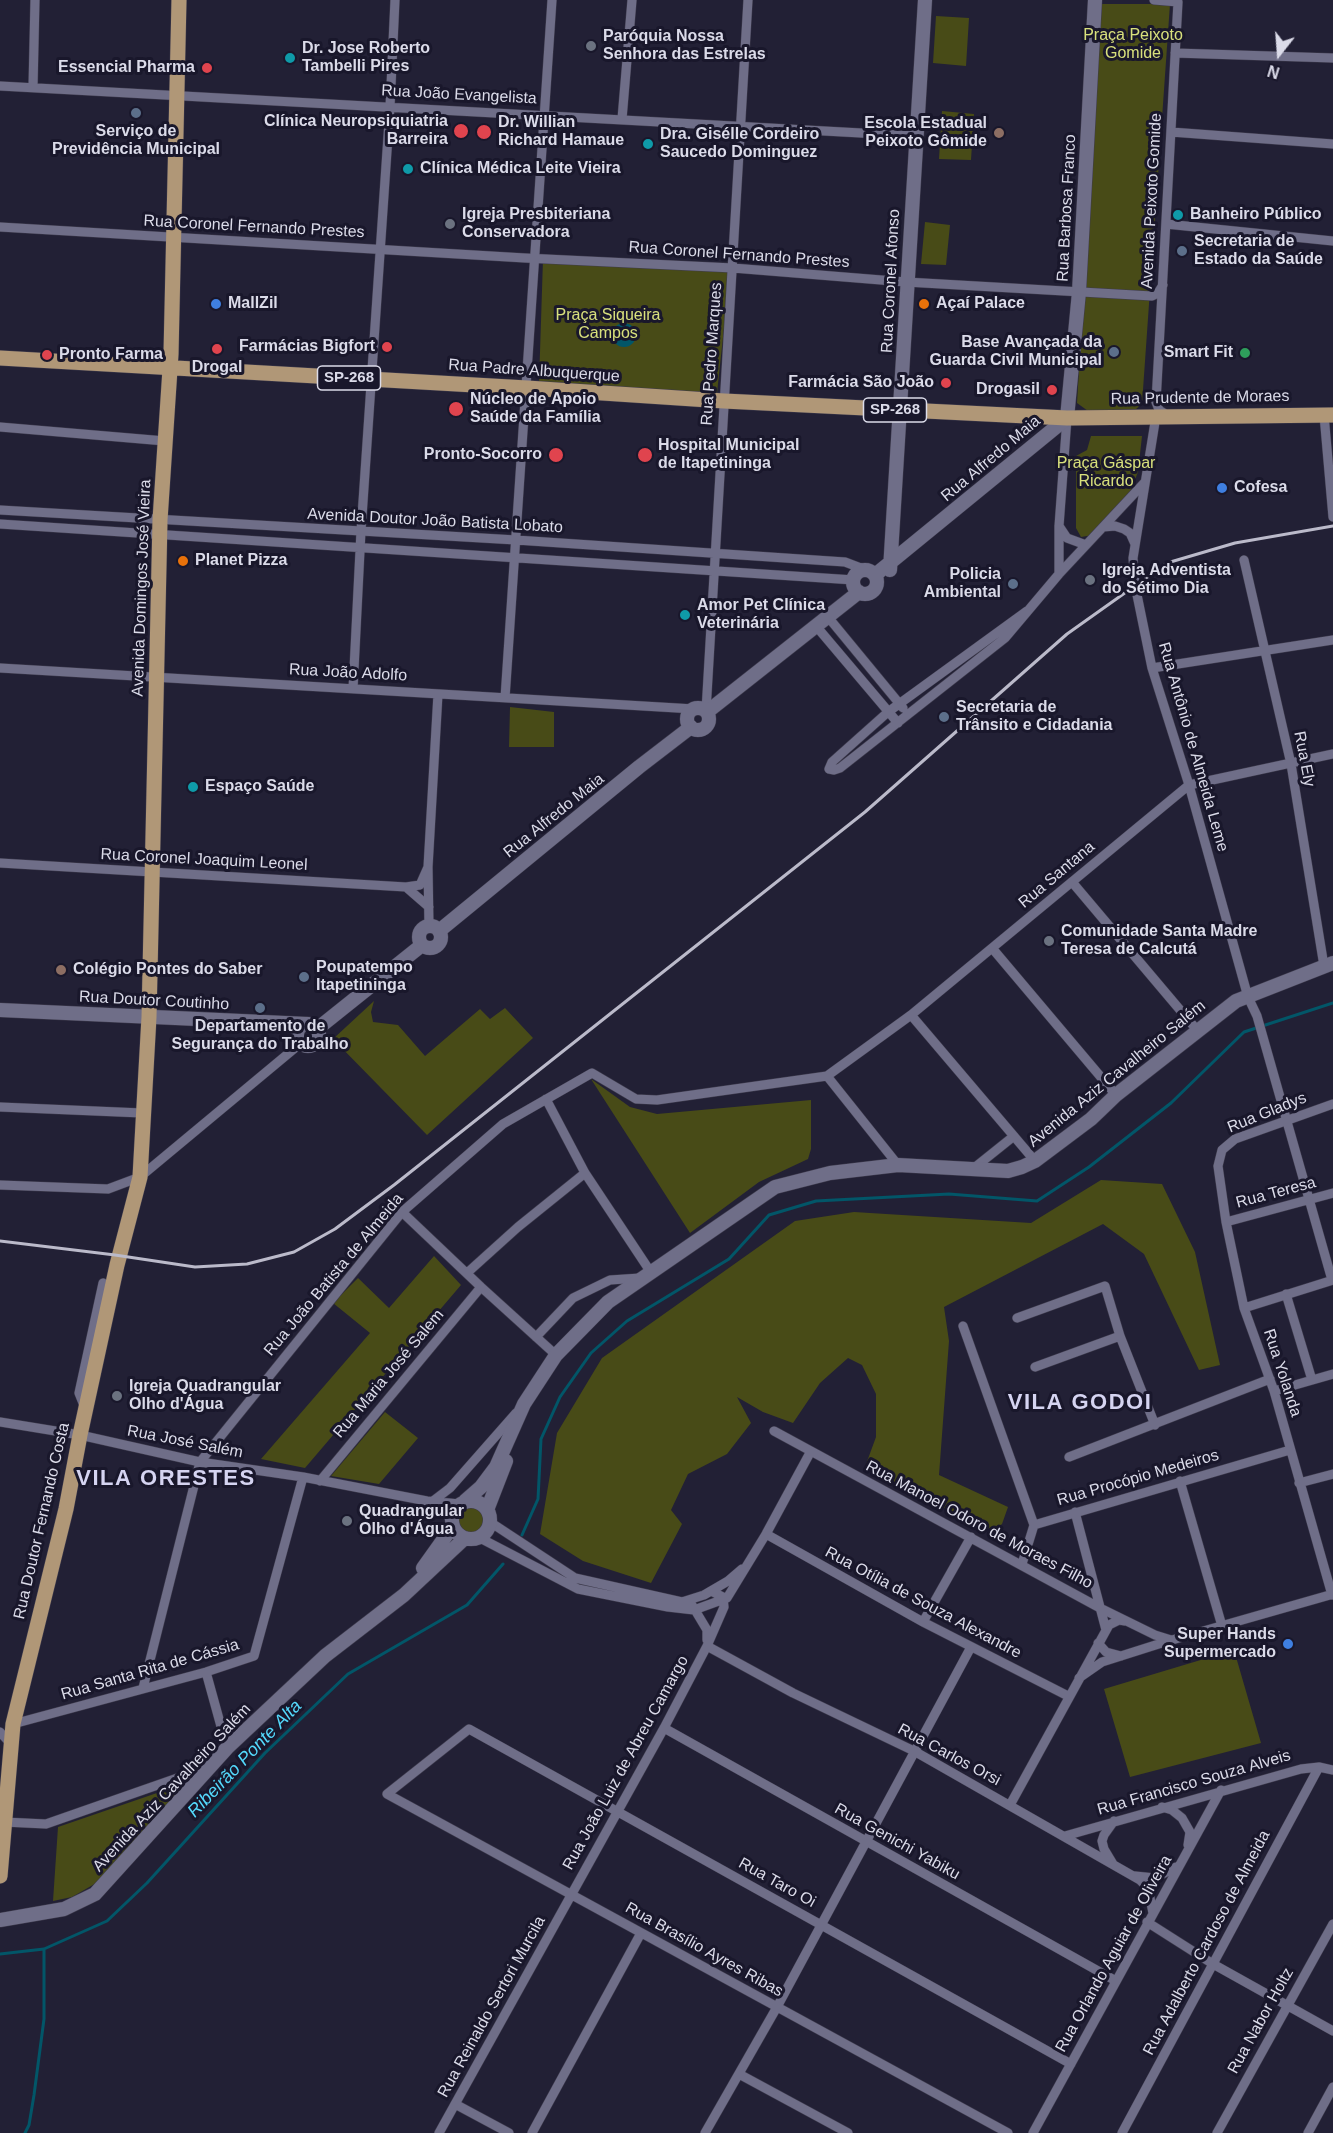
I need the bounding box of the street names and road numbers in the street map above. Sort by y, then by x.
street label: Rua João Evangelista [381,81,537,109]
street label: Avenida Peixoto Gomide [1138,113,1166,289]
street label: Rua Barbosa Franco [1054,134,1080,282]
street label: Rua Coronel Afonso [878,209,904,353]
street label: Rua Coronel Fernando Prestes [143,212,365,242]
street label: Rua Coronel Fernando Prestes [628,238,850,272]
street label: Rua Pedro Marques [697,282,727,426]
street label: Rua Padre Albuquerque [448,355,620,387]
road number: SP-268 [318,366,380,390]
street label: Rua Prudente de Moraes [1110,387,1290,409]
road number: SP-268 [864,398,926,422]
street label: Rua Alfredo Maia [937,412,1045,506]
street label: Avenida Domingos José Vieira [129,479,155,697]
street label: Avenida Doutor João Batista Lobato [307,505,563,537]
street label: Rua Antônio de Almeida Leme [1154,640,1232,854]
street label: Rua João Adolfo [288,660,408,686]
street label: Rua Ely [1289,730,1319,788]
street label: Rua Alfredo Maia [500,770,608,862]
street label: Rua Santana [1015,838,1099,912]
street label: Rua Coronel Joaquim Leonel [100,845,308,875]
street label: Rua Doutor Coutinho [78,987,230,1015]
street label: Avenida Aziz Cavalheiro Salém [1024,996,1210,1152]
street label: Rua Gladys [1225,1088,1309,1138]
street label: Rua Teresa [1234,1173,1318,1213]
street label: Rua João Batista de Almeida [260,1190,408,1360]
street label: Rua Maria José Salem [330,1306,448,1442]
street label: Rua Yolanda [1259,1327,1305,1419]
street label: Rua Doutor Fernando Costa [10,1421,74,1621]
street label: Rua José Salém [126,1421,244,1463]
street label: Rua Procópio Medeiros [1055,1446,1221,1510]
street label: Rua Manoel Odoro de Moraes Filho [862,1457,1096,1593]
street label: Rua Otília de Souza Alexandre [822,1543,1024,1663]
street label: Rua Santa Rita de Cássia [59,1635,241,1705]
street label: Rua João Luiz de Abreu Camargo [559,1653,693,1873]
street label: Avenida Aziz Cavalheiro Salém [89,1700,255,1876]
street label: Rua Carlos Orsi [894,1720,1004,1790]
street label: Rua Francisco Souza Alveis [1095,1746,1293,1820]
street label: Rua Genichi Yabiku [831,1800,963,1884]
street label: Rua Adalberto Cardoso de Almeida [1139,1827,1275,2059]
street label: Rua Orlando Aguiar de Oliveira [1052,1852,1176,2056]
street label: Rua Taro Oi [735,1854,819,1912]
street label: Rua Brasílio Ayres Ribas [622,1899,786,2001]
street label: Rua Reinaldo Sertori Murcila [434,1913,550,2101]
street label: Rua Nabor Holtz [1224,1965,1298,2077]

